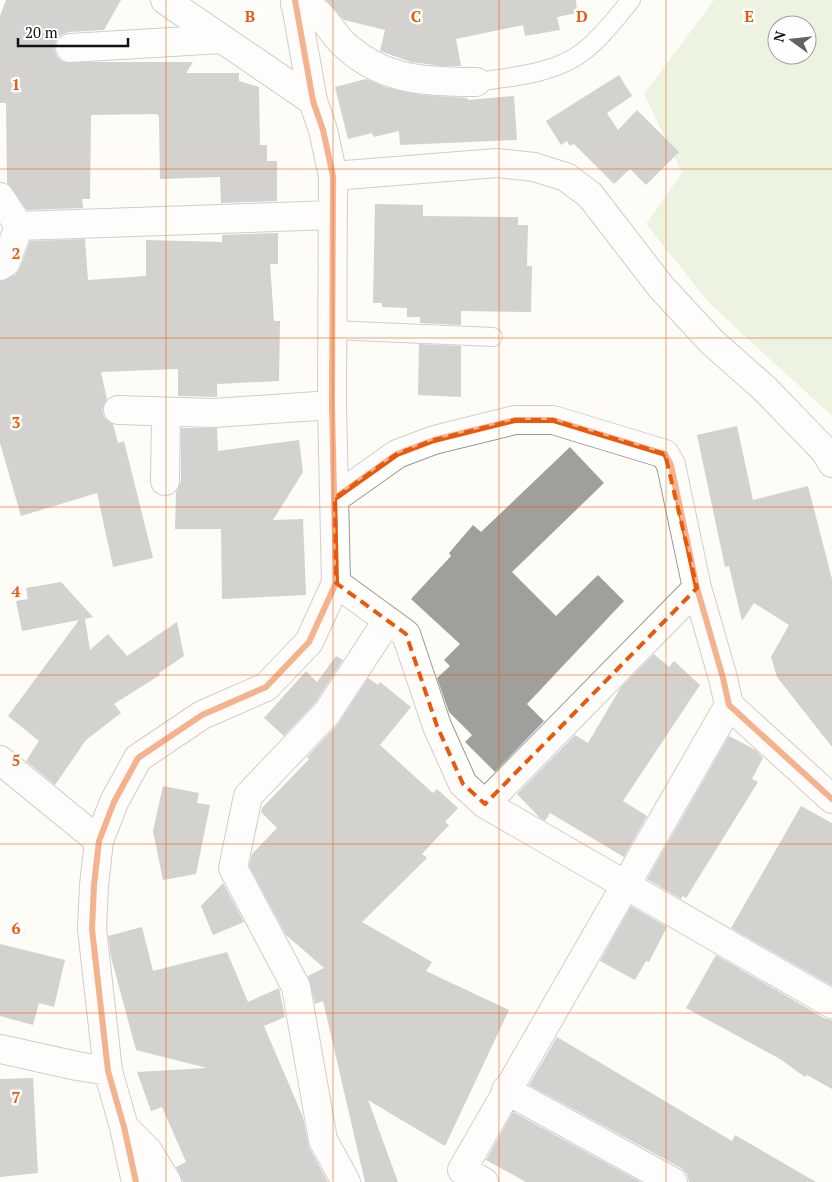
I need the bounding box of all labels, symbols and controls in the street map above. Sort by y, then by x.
text: B [245,5,255,27]
text: C [411,5,421,27]
text: D [576,5,588,27]
text: E [744,5,754,27]
scale bar [18,15,128,47]
north arrow [767,15,817,65]
text: 20 m [25,22,58,42]
text: N [768,29,790,44]
text: 1 [11,73,21,95]
text: 2 [11,242,21,264]
text: 3 [11,411,21,433]
text: 4 [11,580,21,602]
text: 5 [11,749,21,771]
text: 6 [11,917,21,939]
text: 7 [11,1086,21,1108]

